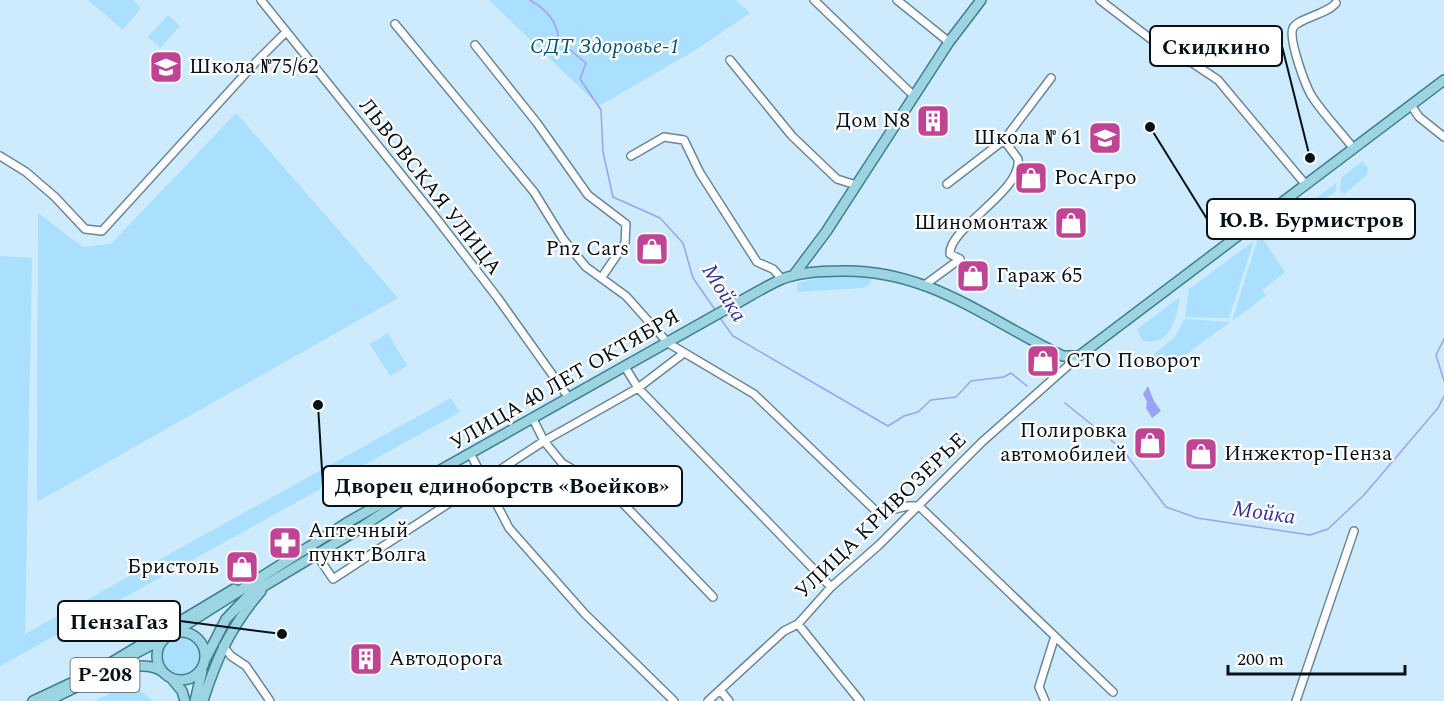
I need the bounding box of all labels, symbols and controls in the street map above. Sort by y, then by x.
callout: Скидкино [1150,26,1282,66]
park label: СДТ Здоровье-1 [530,31,680,63]
text: Скидкино [1162,31,1270,64]
school or university icon: Школа №75/62 [148,49,184,85]
place label: Школа №75/62 [189,51,318,83]
street label: ЛЬВОВСКАЯ УЛИЦА [351,92,510,283]
building icon: Дом N8 [915,103,951,139]
place label: Дом N8 [836,105,910,137]
school or university icon: Школа № 61 [1087,120,1123,156]
place label: Школа № 61 [974,122,1082,154]
shop icon: РосАгро [1013,160,1049,196]
place label: РосАгро [1054,162,1137,194]
callout: Ю.В. Бурмистров [1207,199,1415,239]
text: Ю.В. Бурмистров [1219,204,1403,237]
shop icon: Шиномонтаж [1053,205,1089,241]
place label: Шиномонтаж [914,207,1048,239]
shop icon: Pnz Cars [634,231,670,267]
place label: Pnz Cars [545,233,629,265]
water label: Мойка [693,257,755,329]
shop icon: Гараж 65 [955,258,991,294]
place label: Гараж 65 [996,260,1082,292]
street label: УЛИЦА 40 ЛЕТ ОКТЯБРЯ [444,301,686,459]
shop icon: СТО Поворот [1025,343,1061,379]
place label: СТО Поворот [1066,345,1200,377]
place label: Полировка автомобилей [1000,415,1128,471]
street label: УЛИЦА КРИВОЗЕРЬЕ [788,425,974,607]
shop icon: Полировка автомобилей [1132,425,1168,461]
shop icon: Инжектор-Пенза [1183,436,1219,472]
place label: Инжектор-Пенза [1224,438,1393,470]
callout: Дворец единоборств «Воейков» [323,466,682,506]
text: Дворец единоборств «Воейков» [335,470,669,503]
water label: Мойка [1230,492,1298,534]
place label: Аптечный пункт Волга [308,515,427,571]
pharmacy icon: Аптечный пункт Волга [267,525,303,561]
shop icon: Бристоль [224,549,260,585]
place label: Бристоль [127,551,219,583]
callout: ПензаГаз [58,601,180,641]
text: ПензаГаз [70,606,168,639]
scale bar [1228,638,1405,676]
building icon: Автодорога [348,641,384,677]
place label: Автодорога [389,643,503,675]
text: 200 m [1237,646,1284,673]
road number: Р-208 [70,658,140,692]

